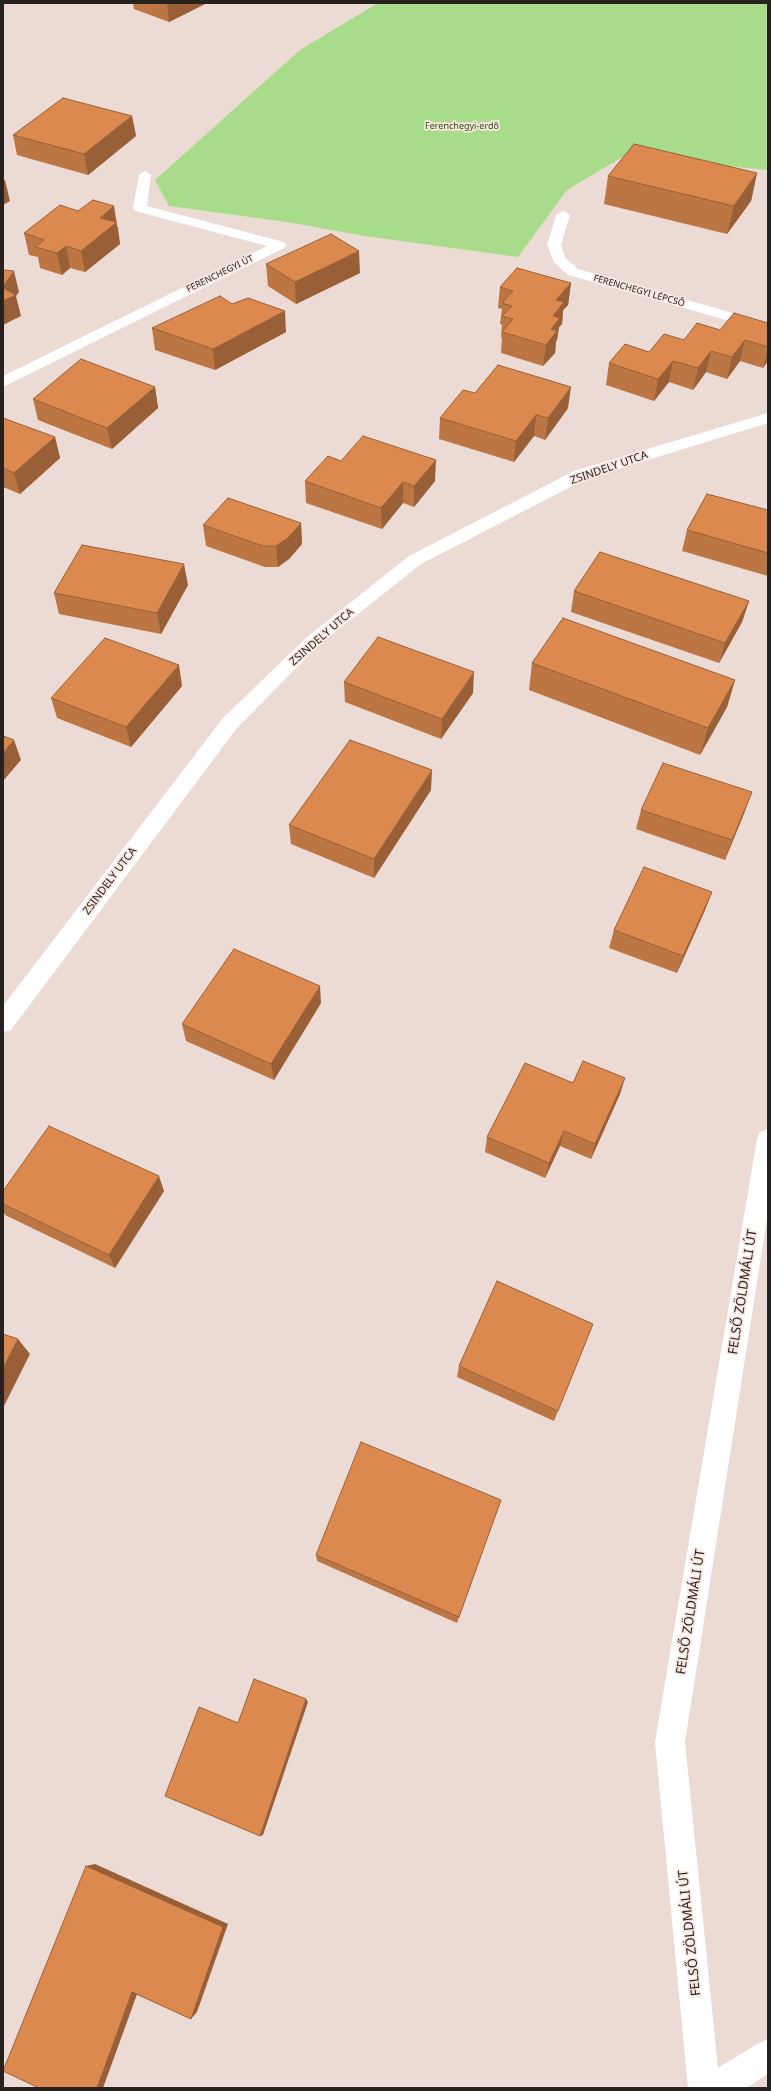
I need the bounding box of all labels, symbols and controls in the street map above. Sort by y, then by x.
park label: Ferenchegyi-erdő [425,121,499,131]
street label: FERENCHEGYI ÚT [185,253,255,295]
street label: FERENCHEGYI LÉPCSŐ [592,273,686,309]
street label: ZSINDELY UTCA [569,449,649,487]
street label: ZSINDELY UTCA [287,605,357,669]
street label: ZSINDELY UTCA [80,845,140,917]
street label: FELSŐ ZÖLDMÁLI ÚT [725,1228,761,1356]
street label: FELSŐ ZÖLDMÁLI ÚT [673,1548,709,1676]
street label: FELSŐ ZÖLDMÁLI ÚT [676,1869,704,1997]

